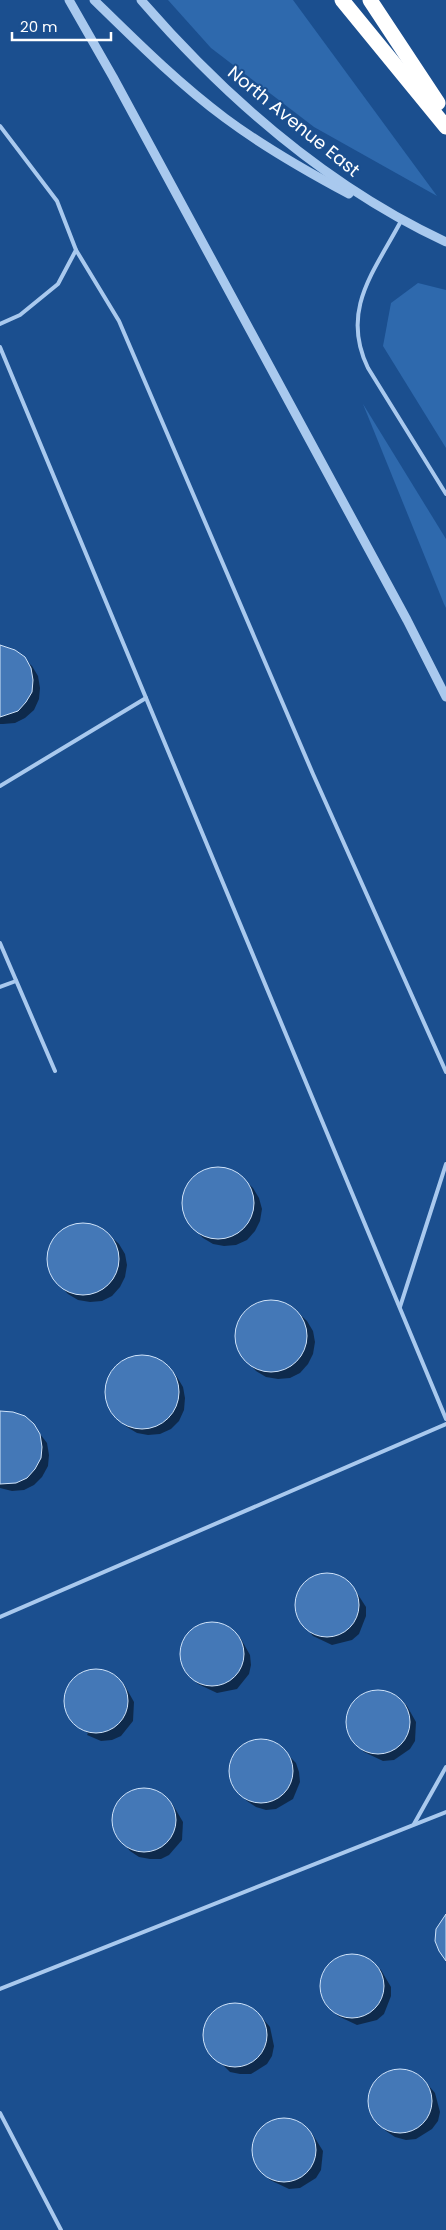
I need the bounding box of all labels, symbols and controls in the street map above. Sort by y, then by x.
scale bar [12,10,111,42]
text: 20 m [20,16,58,37]
street label: North Avenue East [223,60,365,182]

